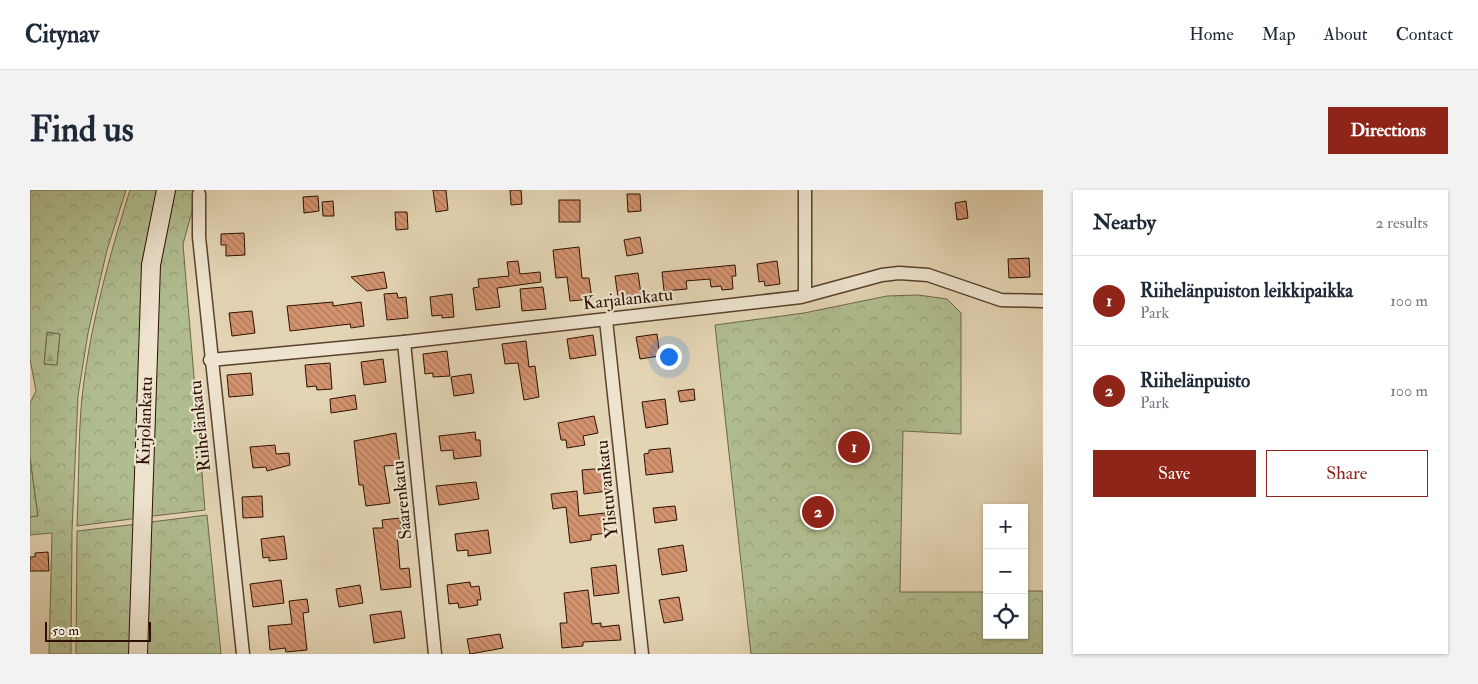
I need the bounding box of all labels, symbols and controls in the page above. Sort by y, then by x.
text: Citynav [25,19,99,50]
text: Home [1189,23,1234,46]
text: Map [1262,23,1296,46]
text: About [1324,23,1368,46]
text: Contact [1396,23,1453,46]
button: Directions [1328,107,1448,154]
text: Find us [30,108,134,152]
text: Nearby [1093,209,1156,236]
text: 2 results [1375,213,1428,233]
text: Riihelänpuiston leikkipaikka [1140,279,1353,303]
street label: Karjalankatu [582,283,674,315]
text: 1 [1106,291,1112,311]
text: 100 m [1390,291,1428,311]
text: Park [1140,303,1169,323]
your location [656,344,682,370]
text: Riihelänpuisto [1140,369,1250,393]
street label: Kirjolankatu [132,376,158,466]
street label: Riihelänkatu [184,379,216,473]
text: 2 [1105,381,1113,401]
text: 100 m [1390,381,1428,401]
text: Park [1140,393,1169,413]
pin: 1 [838,428,870,466]
street label: Ylistuvankatu [590,439,624,539]
button: Save [1093,450,1256,497]
button: Share [1266,450,1428,497]
street label: Saarenkatu [386,459,418,541]
pin: 2 [802,493,834,531]
map controls [983,504,1028,639]
button: + [983,504,1028,549]
button: − [983,549,1028,594]
button: locate [983,594,1028,639]
scale bar [45,619,151,642]
text: 50 m [52,622,79,639]

